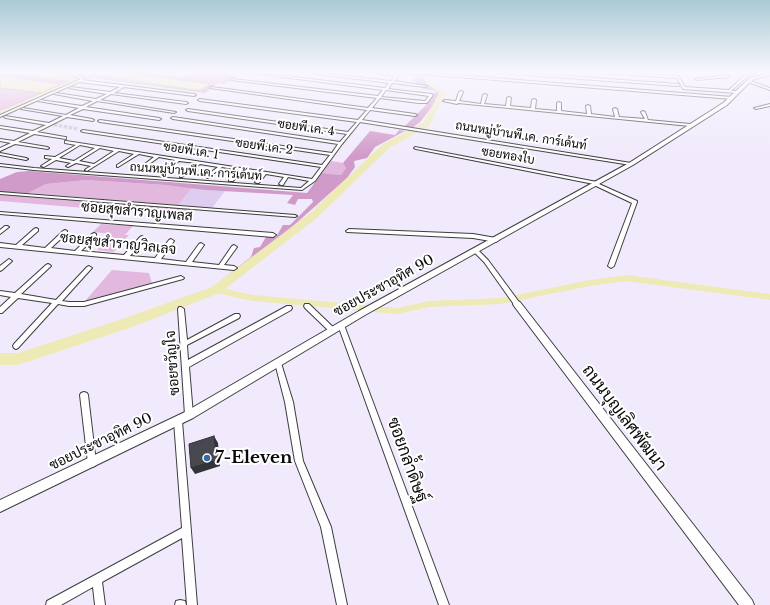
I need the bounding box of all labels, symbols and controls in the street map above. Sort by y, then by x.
street label: ซอยพี.เค. 4 [276,117,336,139]
street label: ถนนหมู่บ้านพี.เค. การ์เด้นท์ [454,119,588,153]
street label: ซอยพี.เค. 2 [234,136,294,158]
street label: ซอยพี.เค. 1 [162,140,220,162]
street label: ซอยทองใบ [480,144,536,168]
street label: ถนนหมู่บ้านพี.เค. การ์เด้นท์ [129,160,263,184]
street label: ซอยสุขสำราญเพลส [80,199,194,225]
street label: ซอยสุขสำราญวิลเลจ [59,230,177,258]
street label: ซอยประชาอุทิศ 90 [331,251,437,321]
street label: ซอยขวัญใจ [162,330,184,396]
street label: ถนนบุญเลิศพัฒนา [578,361,670,475]
street label: ซอยประชาอุทิศ 90 [47,410,155,474]
street label: ซอยกล้ำดิษฐ์ [382,415,432,505]
place label: 7-Eleven [215,448,292,468]
marker: 7-Eleven [202,453,212,463]

